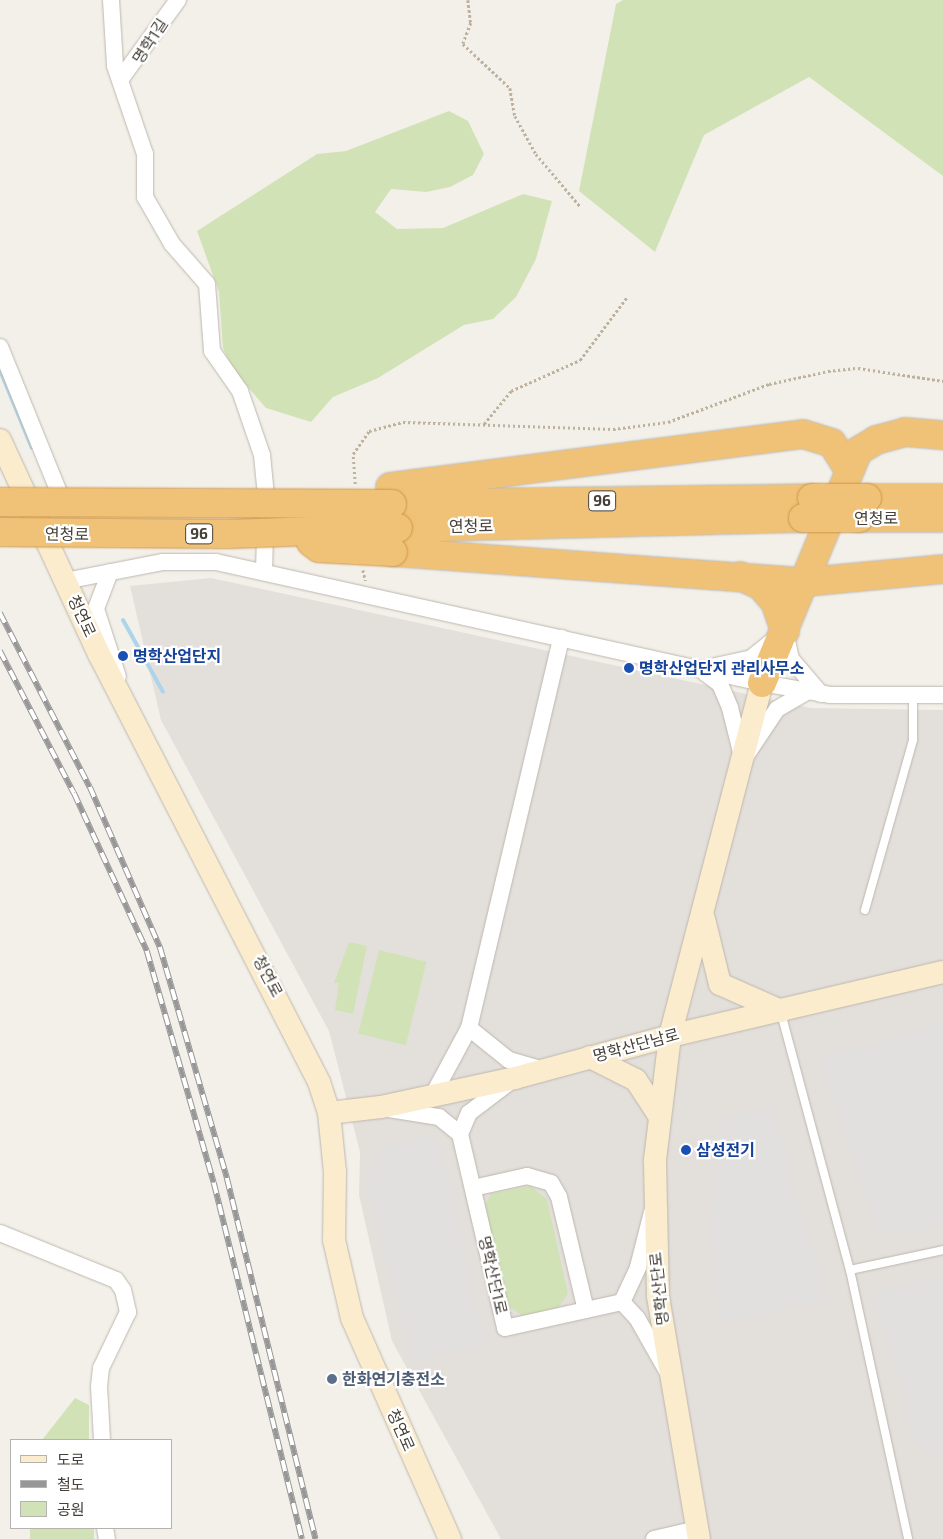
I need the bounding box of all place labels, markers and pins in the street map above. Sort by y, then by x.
place label: 명학산업단지 [133,646,221,666]
marker: 명학산업단지 [117,650,129,662]
place label: 명학산업단지 관리사무소 [639,658,804,678]
marker: 명학산업단지 관리사무소 [623,662,635,674]
place label: 삼성전기 [696,1140,755,1160]
marker: 삼성전기 [680,1144,692,1156]
place label: 한화연기충전소 [342,1369,445,1389]
marker: 한화연기충전소 [326,1373,338,1385]

